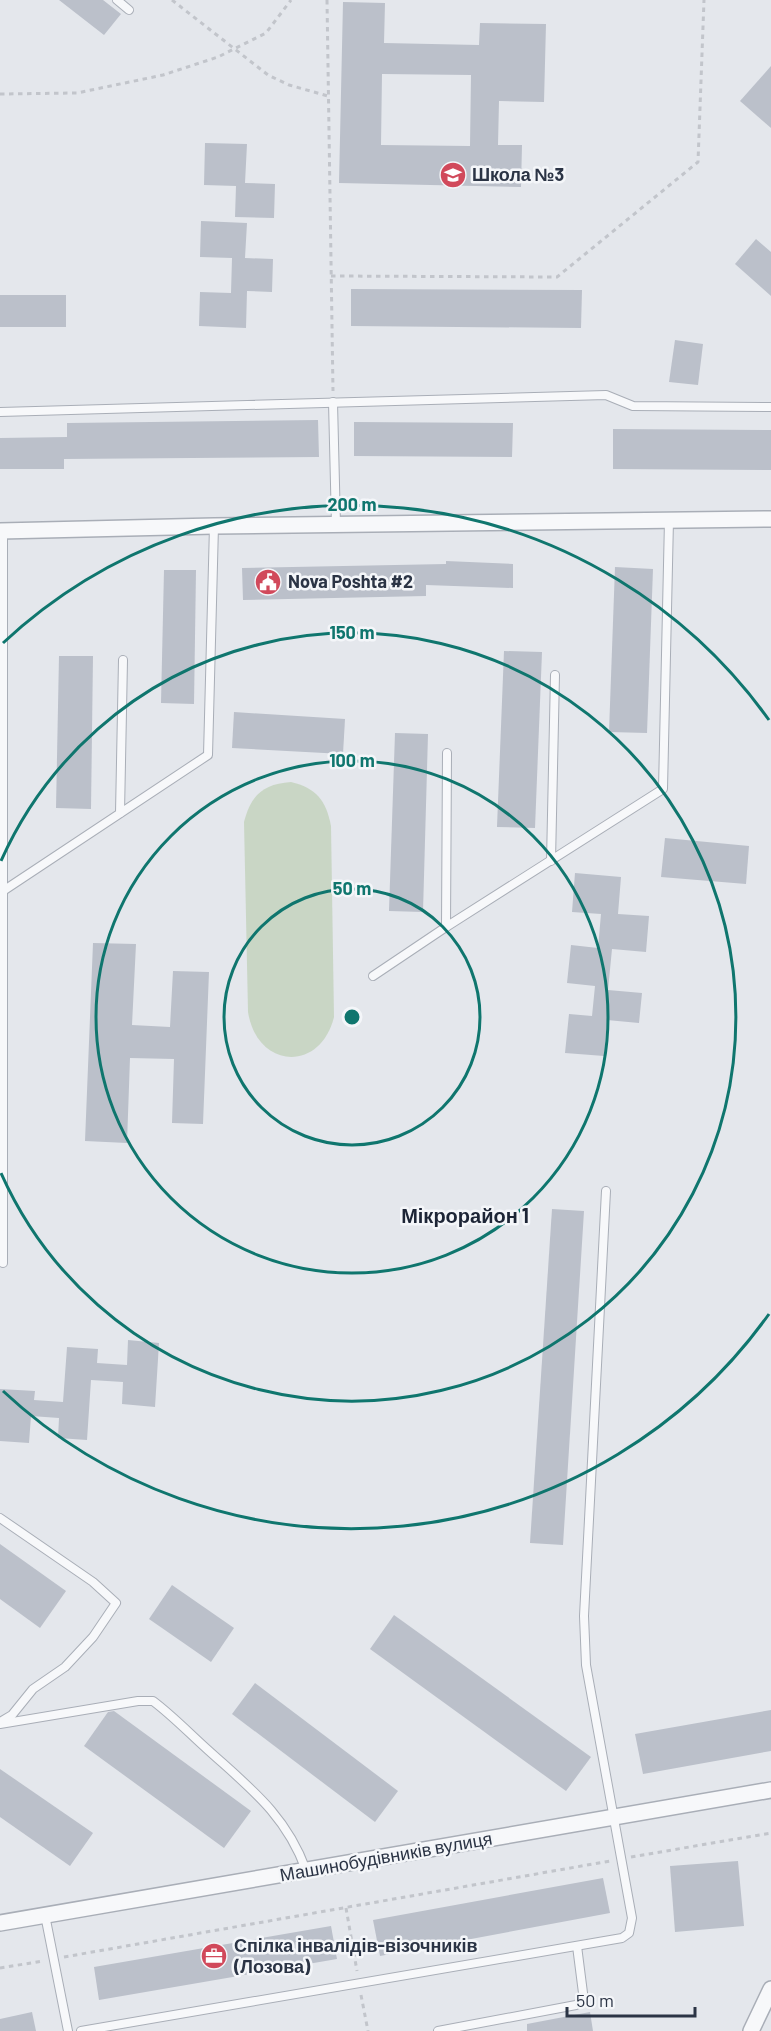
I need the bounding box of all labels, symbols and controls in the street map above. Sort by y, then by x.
school or university icon: Школа №3 [438,160,468,190]
place label: Школа №3 [472,163,564,185]
text: 200 m [327,493,377,515]
public building icon: Nova Poshta #2 [253,567,283,597]
place label: Nova Poshta #2 [288,570,413,592]
text: 150 m [330,621,374,643]
text: 100 m [329,749,375,771]
text: 50 m [333,877,371,899]
centre of rings [342,1007,362,1027]
district label: Мікрорайон 1 [401,1203,529,1227]
street label: Машинобудівників вулиця [278,1826,494,1886]
place label: Спілка інвалідів-візочників (Лозова) [233,1934,478,1977]
office icon: Спілка інвалідів-візочників (Лозова) [199,1941,229,1971]
scale bar [567,1980,694,2018]
text: 50 m [576,1989,614,2011]

